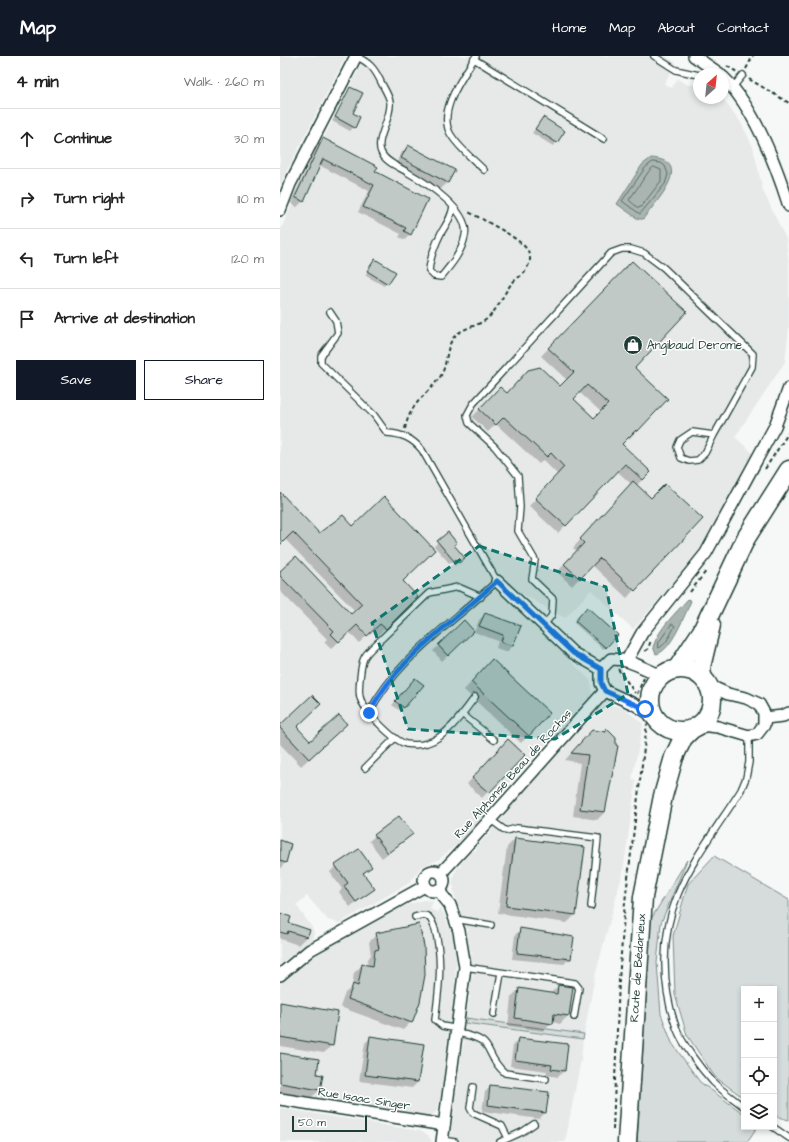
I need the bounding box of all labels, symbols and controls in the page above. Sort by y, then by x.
text: Map [20,15,56,42]
text: Home [552,18,587,38]
text: Map [609,18,635,38]
text: About [657,18,695,38]
text: Contact [717,18,769,38]
north arrow [693,68,729,104]
text: 4 min [16,70,59,94]
text: Walk · 260 m [184,73,264,91]
icon: ahead [16,128,38,150]
text: Continue [54,128,112,149]
text: 30 m [234,130,264,148]
icon: right [16,188,38,210]
text: Turn right [54,188,125,209]
text: 110 m [237,190,264,208]
icon: left [16,248,38,270]
text: Turn left [54,248,118,269]
text: 120 m [231,250,264,268]
icon: arrive [16,308,38,330]
text: Arrive at destination [54,308,195,329]
shop icon: Angibaud Derome [622,334,644,356]
place label: Angibaud Derome [647,337,743,355]
button: Save [16,360,136,400]
button: Share [144,360,264,400]
route start [636,700,654,718]
route end [360,704,378,722]
street label: Rue Alphonse Beau de Rochas [450,706,576,842]
street label: Route de Bédarieux [626,913,650,1023]
map controls [741,986,777,1130]
button: + [741,986,777,1022]
button: − [741,1022,777,1058]
button: locate [741,1058,777,1094]
street label: Rue Isaac Singer [316,1083,412,1116]
button: layers [741,1094,777,1130]
scale bar [292,1114,367,1133]
text: 50 m [298,1115,326,1130]

